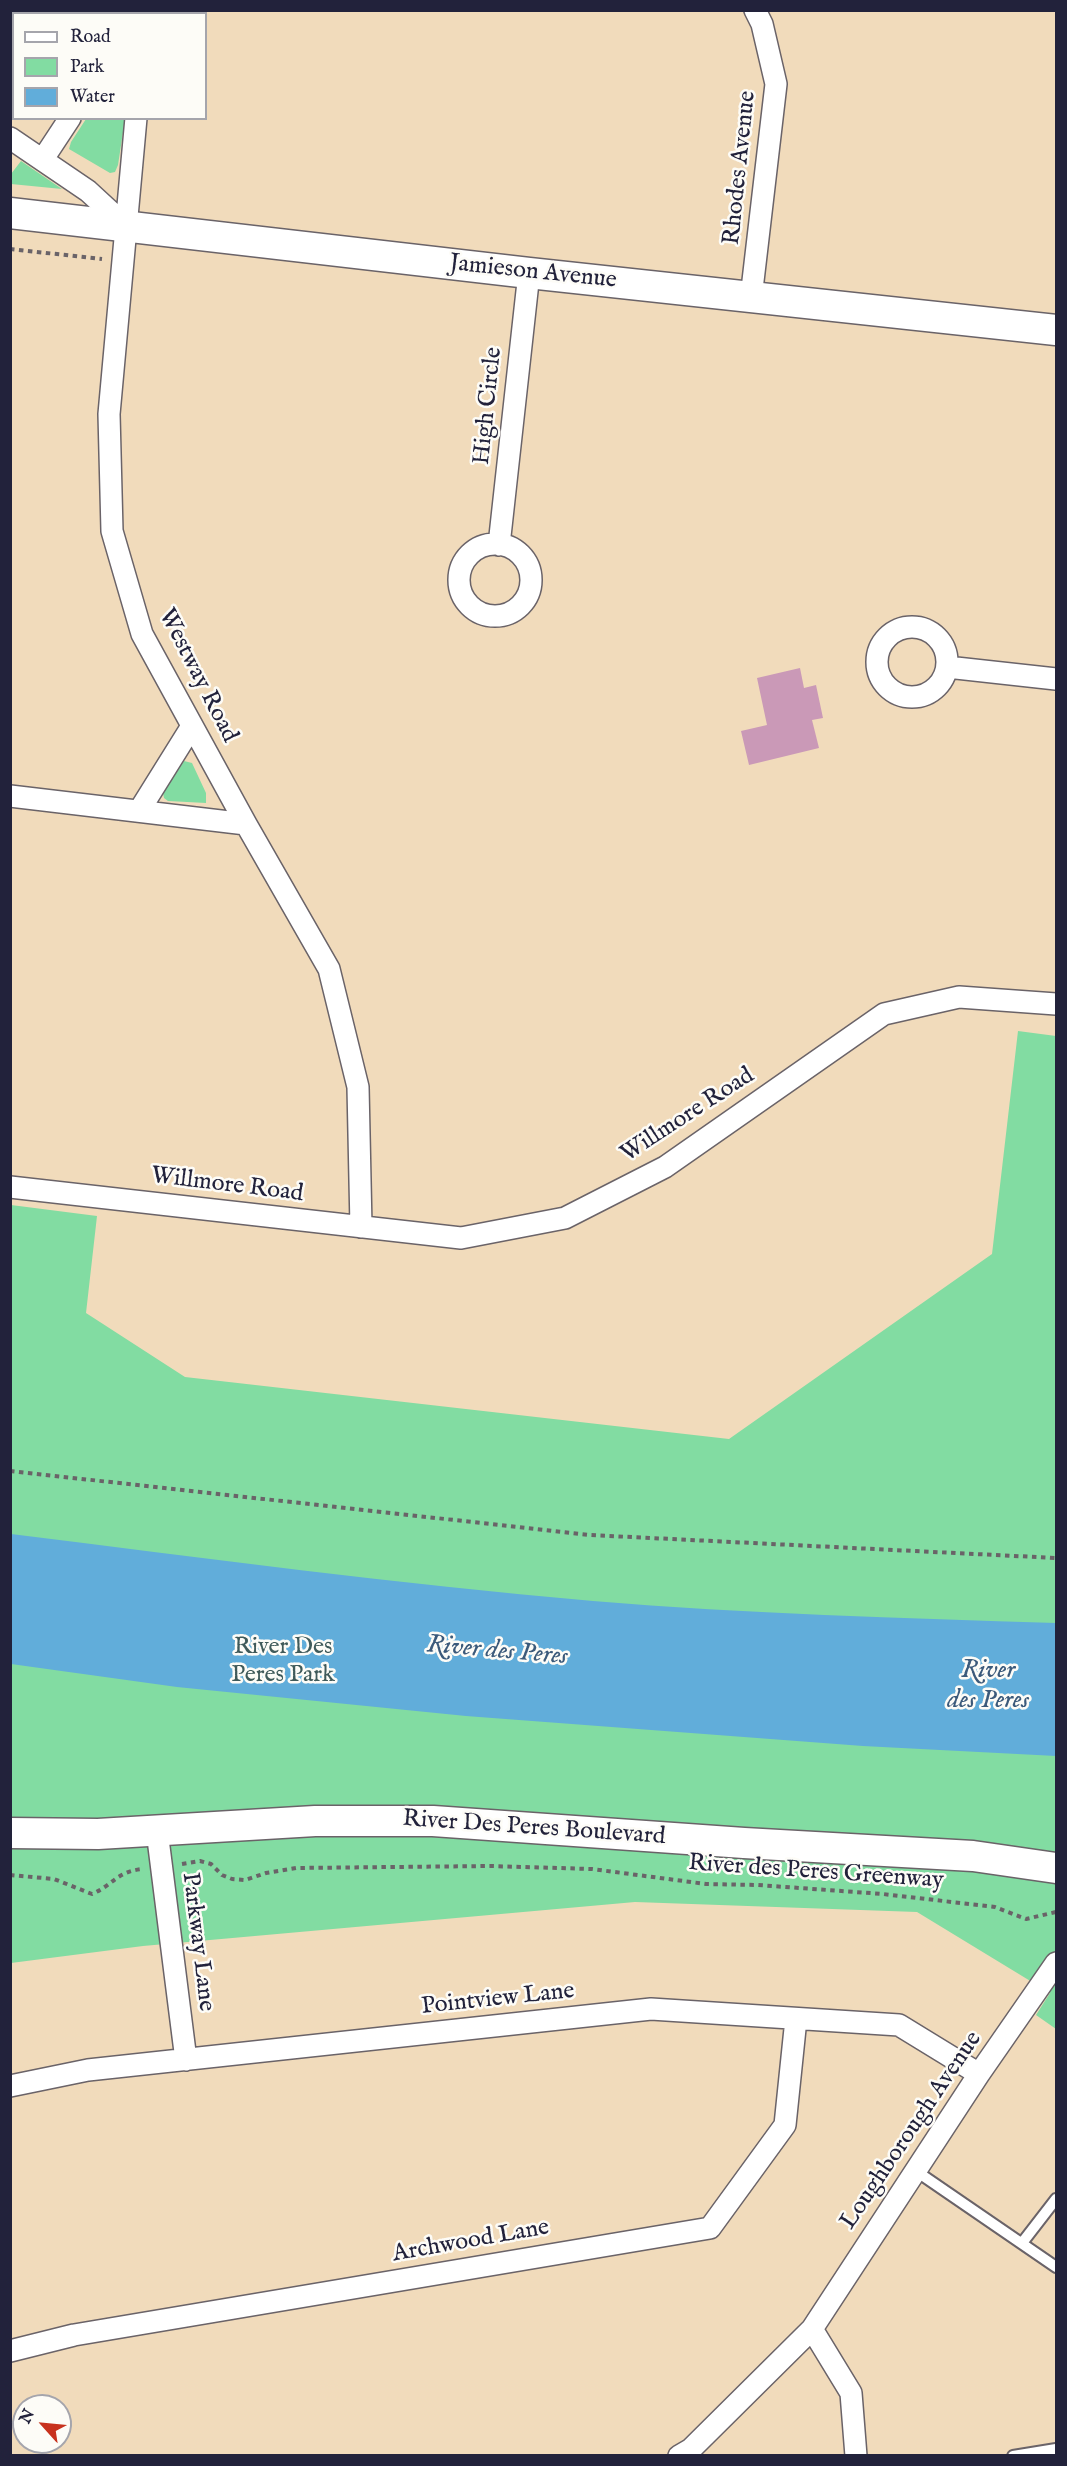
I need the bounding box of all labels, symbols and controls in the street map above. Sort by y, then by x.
legend [12,12,207,120]
text: Road [70,26,111,49]
text: Park [70,56,104,79]
text: Water [70,86,115,109]
street label: Rhodes Avenue [719,90,763,246]
street label: Jamieson Avenue [448,250,618,296]
street label: High Circle [469,346,509,466]
street label: Westway Road [151,604,243,748]
street label: Willmore Road [616,1062,760,1170]
street label: Willmore Road [149,1162,305,1210]
water label: River des Peres [425,1630,569,1674]
park label: River Des Peres Park [231,1634,335,1690]
water label: River des Peres [947,1656,1029,1718]
street label: River Des Peres Boulevard [402,1805,666,1853]
street label: River des Peres Greenway [687,1850,945,1896]
street label: Parkway Lane [174,1871,220,2013]
street label: Pointview Lane [420,1978,576,2022]
street label: Loughborough Avenue [835,2027,989,2235]
street label: Archwood Lane [390,2214,552,2270]
north arrow [12,2394,72,2454]
text: N [16,2406,40,2427]

